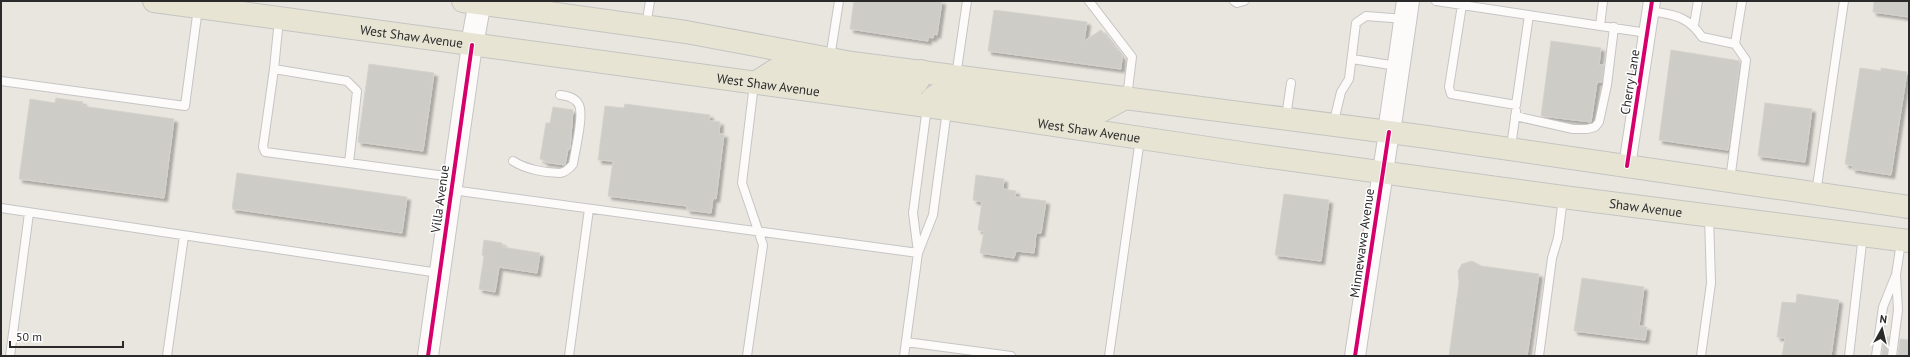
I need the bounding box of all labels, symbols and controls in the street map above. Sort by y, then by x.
street label: West Shaw Avenue [359,21,464,51]
street label: Cherry Lane [1616,48,1644,116]
street label: West Shaw Avenue [716,69,821,100]
street label: West Shaw Avenue [1037,114,1142,146]
street label: Villa Avenue [427,164,453,235]
street label: Minnewawa Avenue [1346,187,1378,299]
street label: Shaw Avenue [1608,194,1683,221]
north arrow [1862,309,1902,349]
text: N [1879,312,1888,327]
scale bar [10,323,123,349]
text: 50 m [16,329,42,344]

